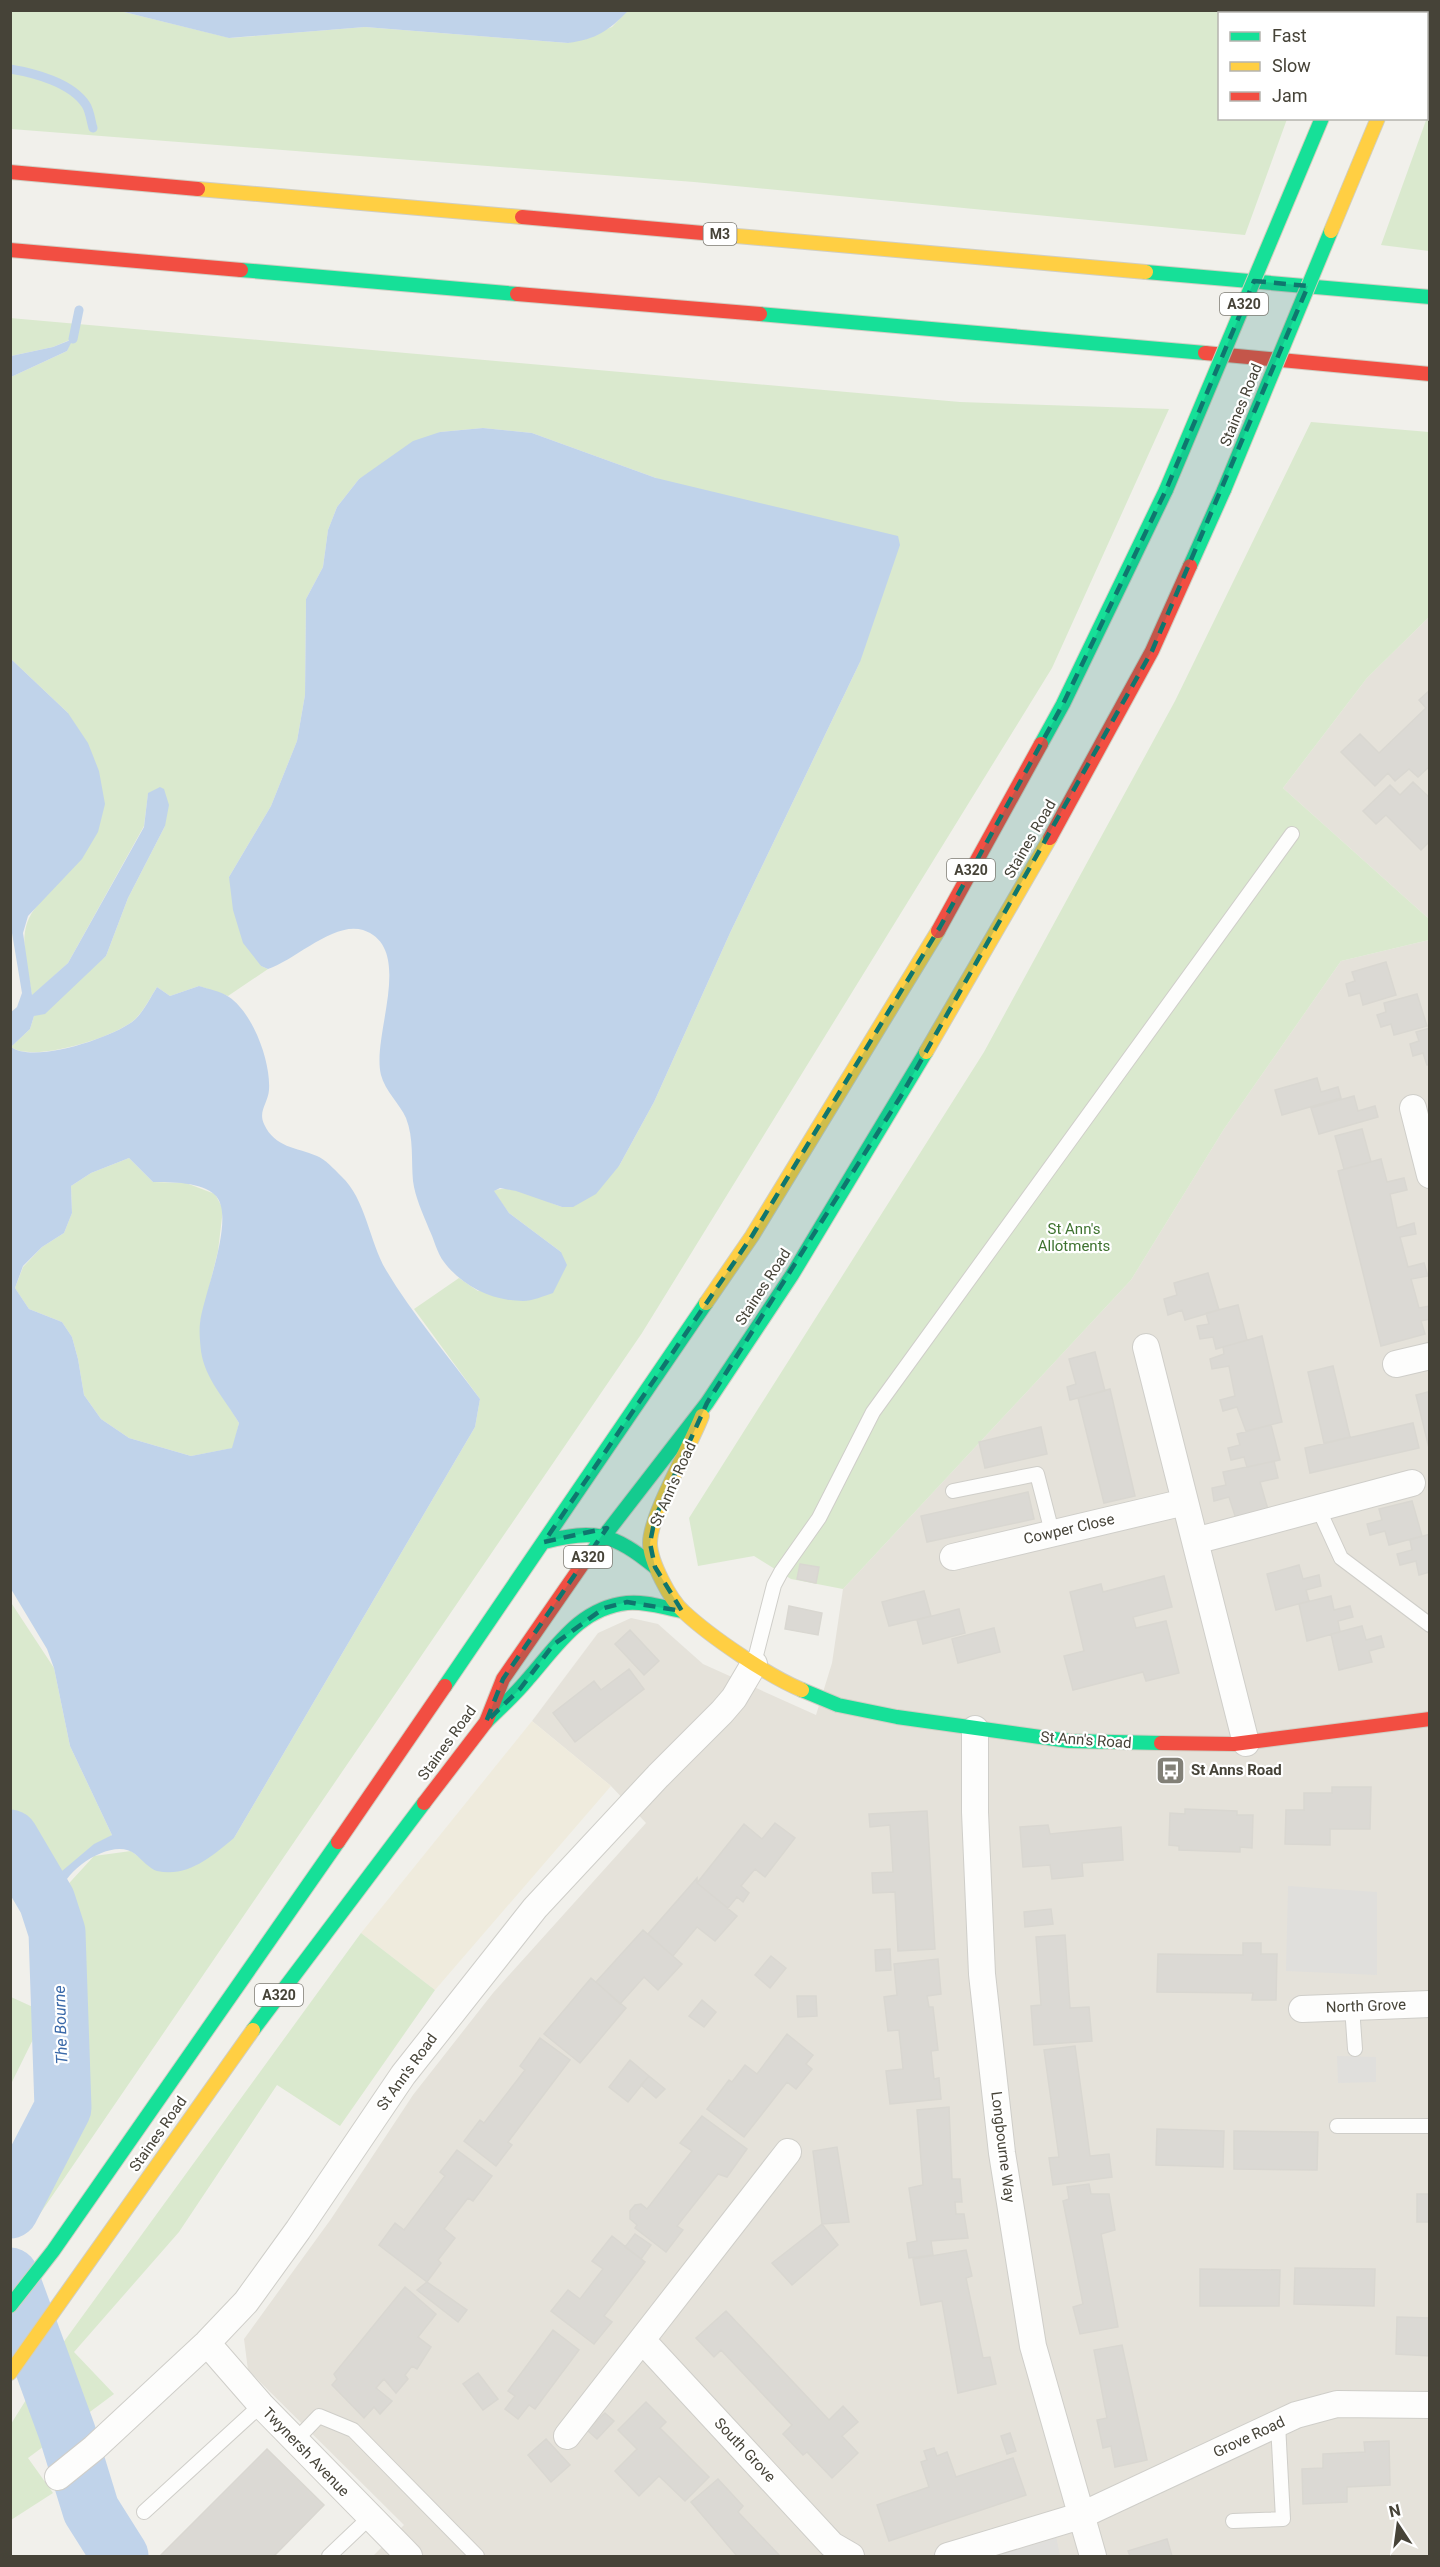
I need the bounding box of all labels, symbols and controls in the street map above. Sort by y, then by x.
legend [1218,12,1428,120]
text: Fast [1272,25,1307,46]
text: Slow [1272,55,1311,76]
text: Jam [1272,85,1308,106]
road number: M3 [704,223,736,245]
road number: A320 [1220,293,1268,315]
street label: Staines Road [1216,361,1266,449]
street label: Staines Road [1000,797,1060,881]
road number: A320 [947,859,995,881]
park label: St Ann's Allotments [1038,1220,1110,1255]
street label: Staines Road [732,1245,794,1329]
street label: St Ann's Road [646,1439,700,1529]
street label: Cowper Close [1022,1510,1116,1548]
road number: A320 [564,1546,612,1568]
street label: Staines Road [414,1702,480,1784]
street label: St Ann's Road [1040,1728,1132,1752]
bus stop icon: St Anns Road [1154,1754,1186,1786]
place label: St Anns Road [1191,1761,1282,1779]
road number: A320 [255,1984,303,2006]
water label: The Bourne [50,1985,71,2065]
street label: North Grove [1326,1996,1406,2016]
street label: St Ann's Road [373,2030,441,2114]
street label: Longbourne Way [987,2090,1019,2204]
street label: Staines Road [125,2093,191,2175]
street label: Twynersh Avenue [259,2404,353,2500]
street label: Grove Road [1210,2413,1288,2461]
street label: South Grove [711,2414,779,2486]
north arrow [1368,2495,1428,2555]
text: N [1387,2500,1402,2521]

